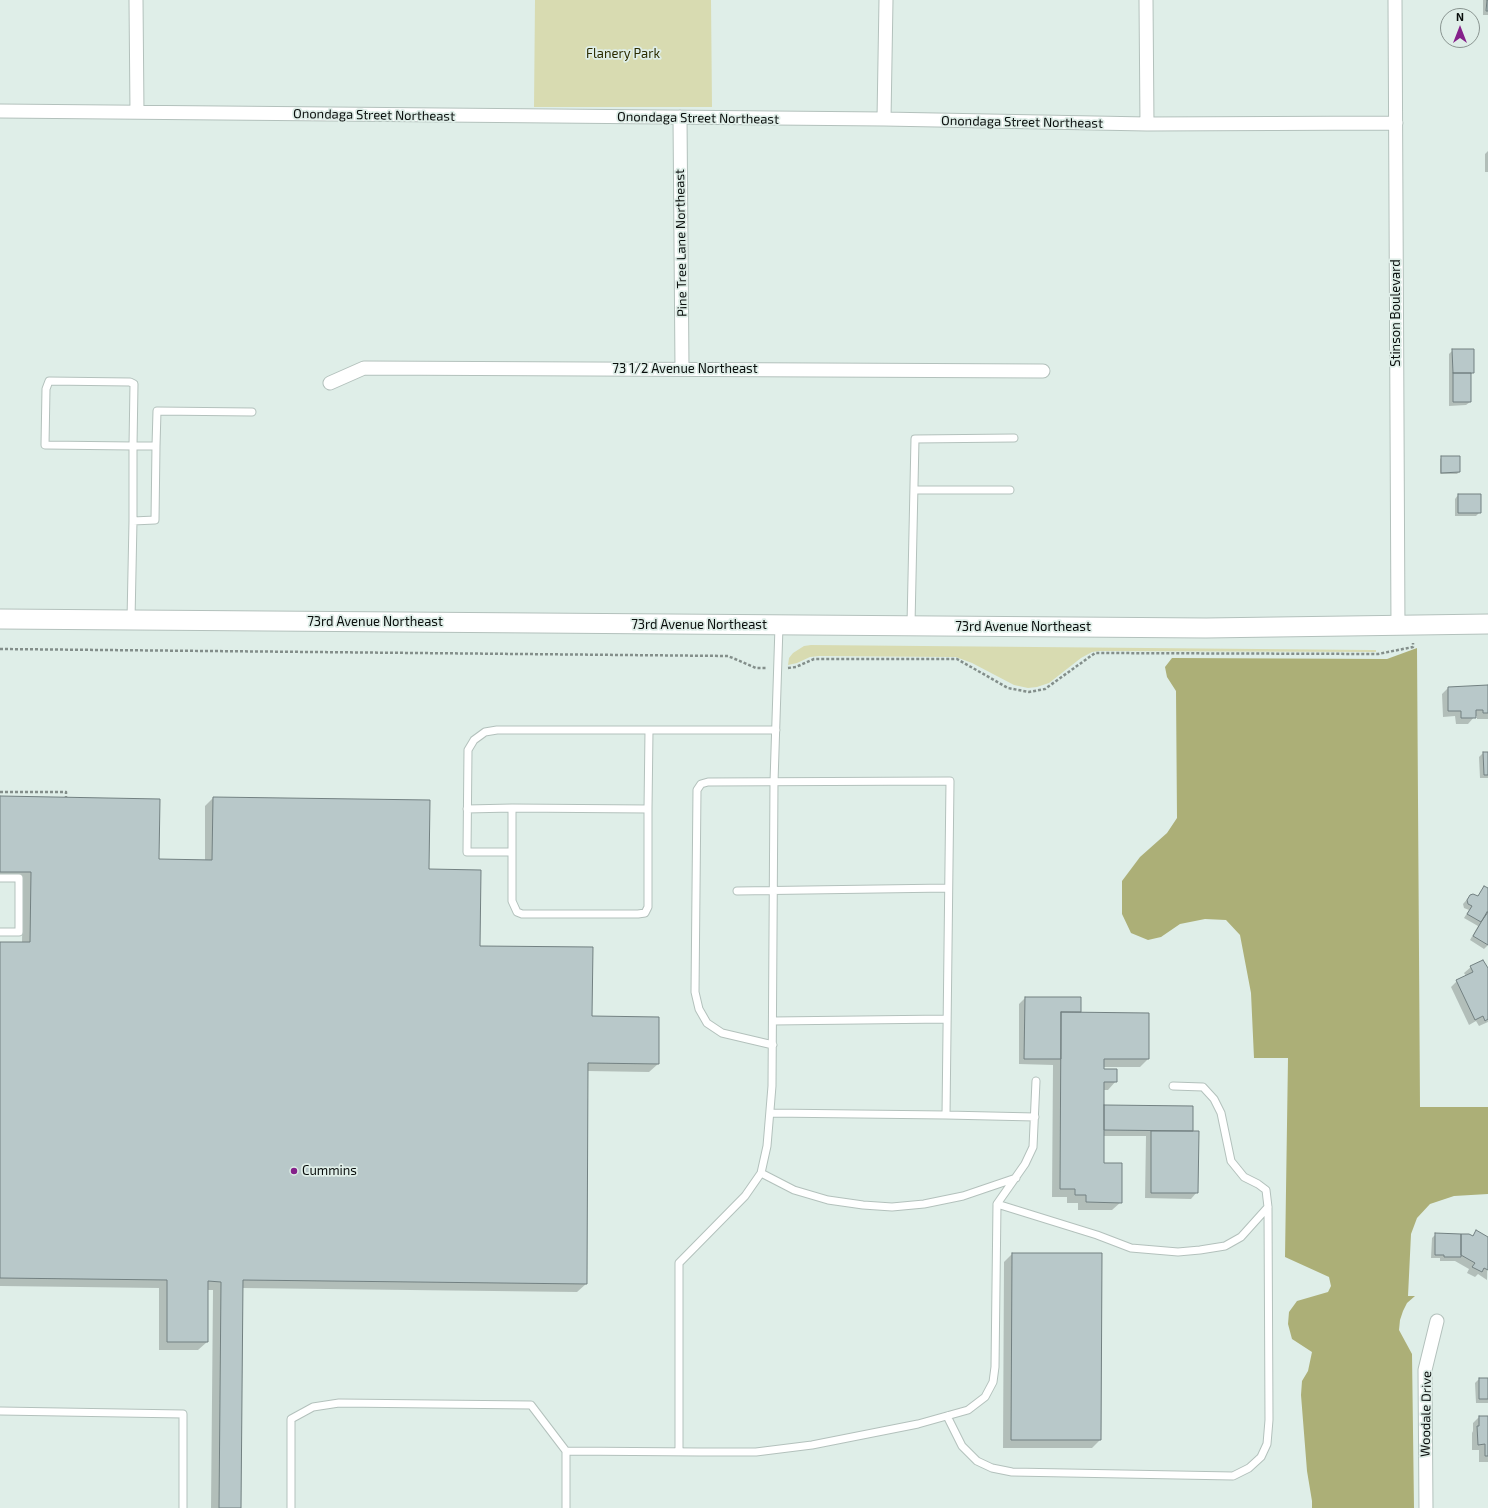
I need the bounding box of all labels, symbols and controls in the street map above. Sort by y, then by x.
north arrow [1440,8,1480,48]
text: N [1456,10,1464,23]
park label: Flanery Park [586,46,660,62]
street label: Onondaga Street Northeast [293,106,455,124]
street label: Onondaga Street Northeast [617,109,779,127]
street label: Onondaga Street Northeast [941,113,1103,131]
street label: Pine Tree Lane Northeast [672,169,690,317]
street label: Stinson Boulevard [1388,259,1404,367]
street label: 73 1/2 Avenue Northeast [612,361,758,377]
street label: 73rd Avenue Northeast [307,614,443,630]
street label: 73rd Avenue Northeast [631,617,767,633]
street label: 73rd Avenue Northeast [955,619,1091,635]
place label: Cummins [302,1163,357,1179]
marker: Cummins [289,1166,299,1176]
street label: Woodale Drive [1417,1371,1435,1457]

